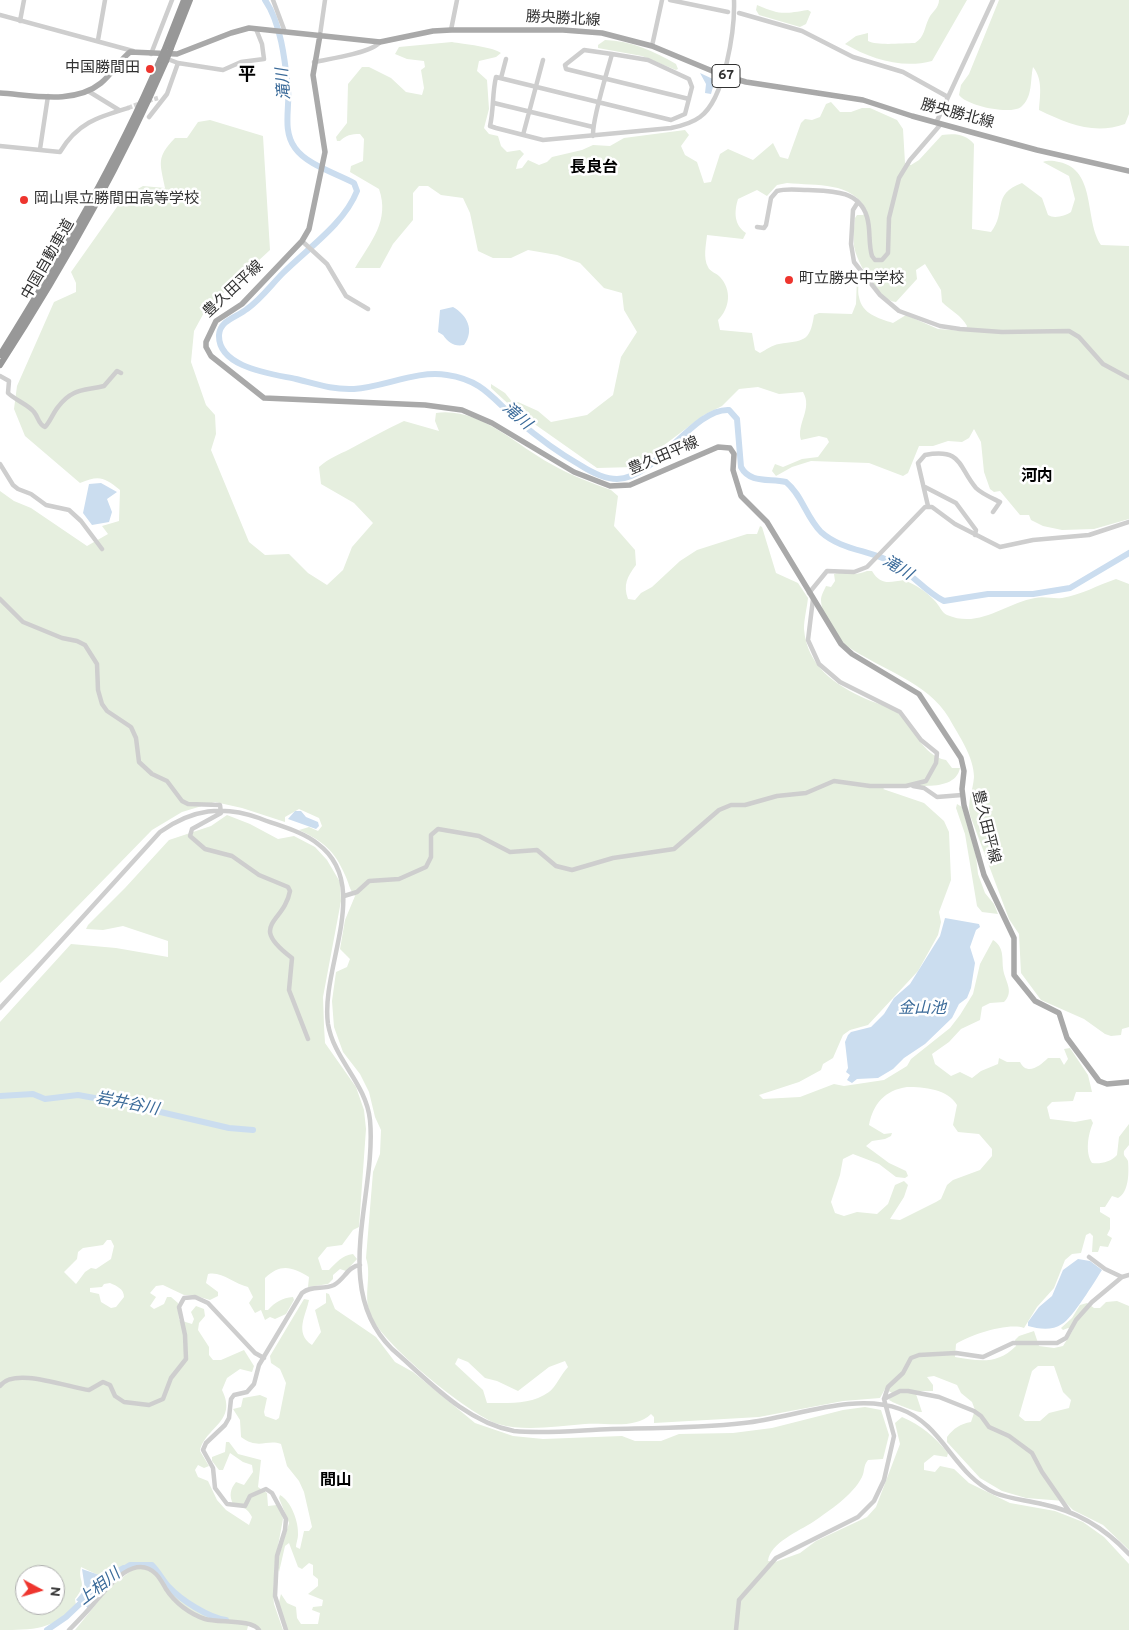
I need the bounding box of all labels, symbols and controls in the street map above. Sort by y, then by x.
street label: 勝央勝北線 [525,9,601,31]
place label: 中国勝間田 [65,60,140,78]
marker: 中国勝間田 [144,63,156,75]
road number: 67 [712,64,740,88]
district label: 平 [238,65,256,87]
water label: 滝川 [274,67,296,101]
street label: 勝央勝北線 [918,97,996,133]
district label: 長良台 [570,159,618,179]
place label: 岡山県立勝間田高等学校 [34,191,199,209]
marker: 岡山県立勝間田高等学校 [18,194,30,206]
street label: 中国自動車道 [19,217,79,303]
street label: 豊久田平線 [200,258,268,322]
place label: 町立勝央中学校 [799,271,904,289]
marker: 町立勝央中学校 [783,274,795,286]
water label: 滝川 [498,399,534,435]
street label: 豊久田平線 [626,434,702,480]
district label: 河内 [1021,468,1053,488]
water label: 滝川 [878,553,916,585]
street label: 豊久田平線 [967,788,1003,866]
water label: 金山池 [898,1000,946,1020]
water label: 岩井谷川 [94,1089,160,1121]
district label: 間山 [320,1472,352,1492]
north arrow [15,1565,65,1615]
water label: 上相川 [75,1566,125,1610]
text: N [45,1586,63,1597]

